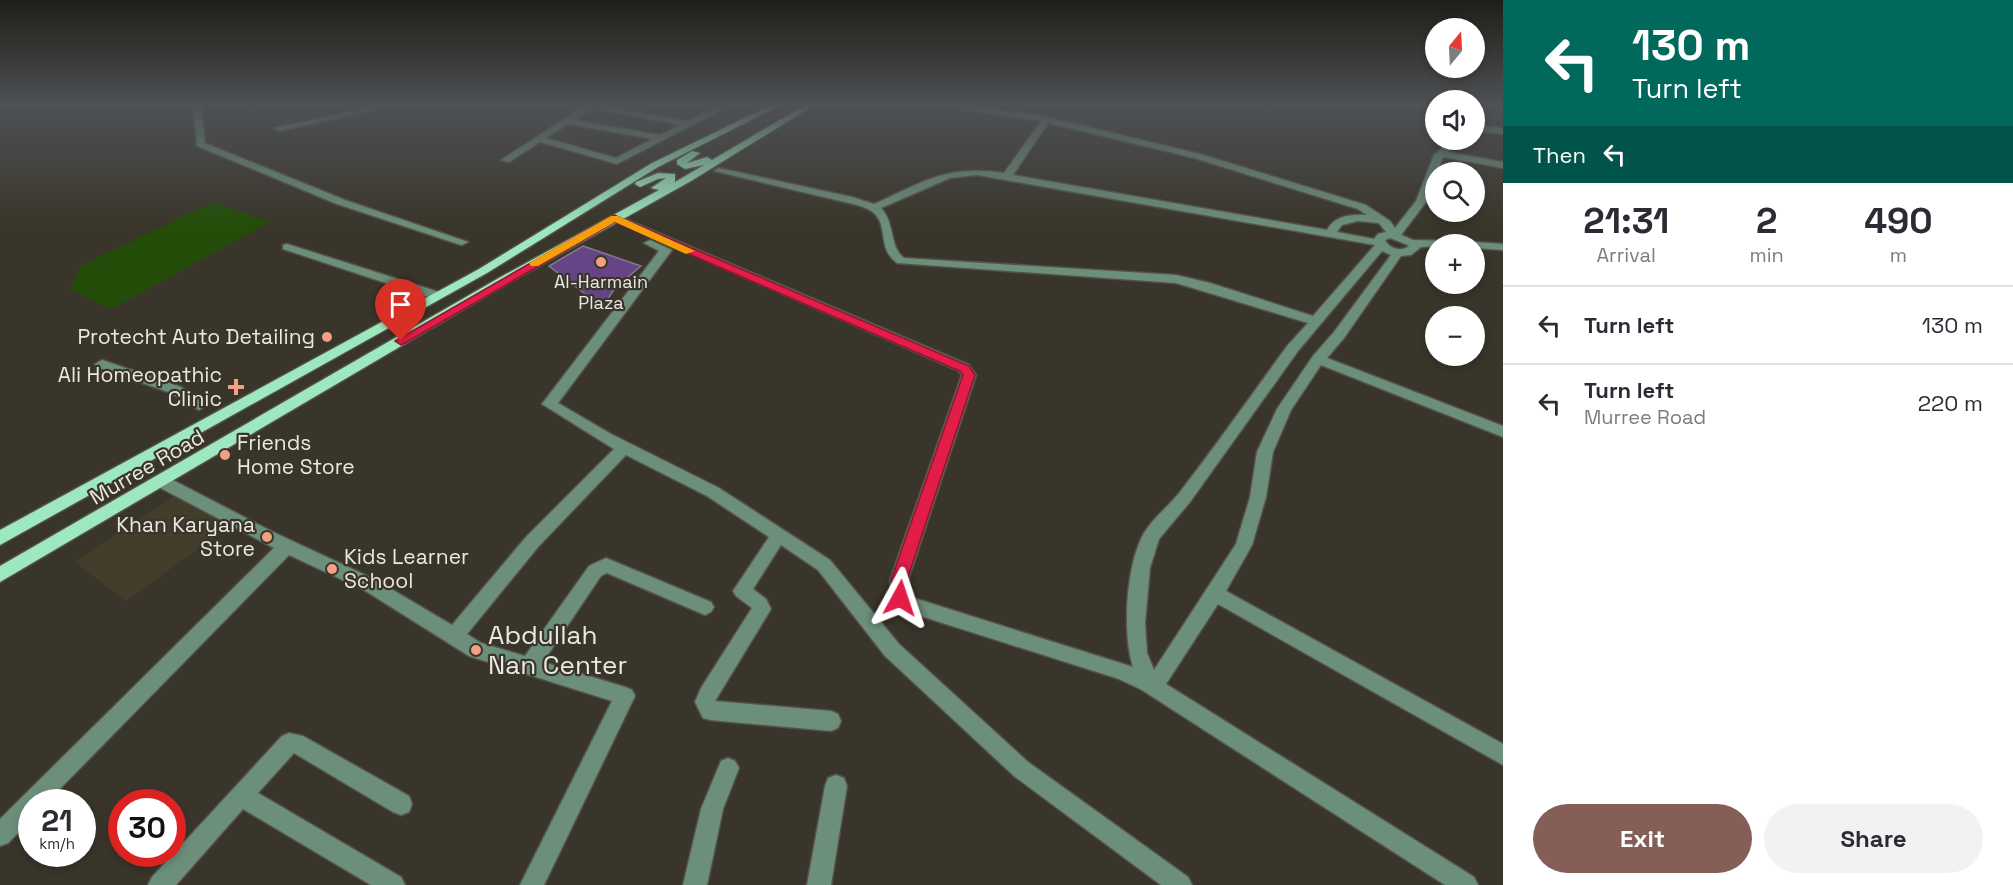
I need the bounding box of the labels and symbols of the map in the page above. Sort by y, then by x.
north arrow [1425,18,1485,78]
marker: Al-Harmain Plaza [594,255,608,269]
place label: Al-Harmain Plaza [554,270,648,314]
pin [375,279,426,341]
place label: Protecht Auto Detailing [77,323,315,350]
marker: Protecht Auto Detailing [320,330,334,344]
place label: Ali Homeopathic Clinic [58,361,222,412]
marker: Ali Homeopathic Clinic [227,378,245,396]
street label: Murree Road [84,423,209,510]
place label: Friends Home Store [237,429,355,480]
marker: Friends Home Store [218,448,232,462]
place label: Khan Karyana Store [116,511,255,562]
marker: Khan Karyana Store [260,530,274,544]
place label: Kids Learner School [344,543,469,594]
marker: Kids Learner School [325,562,339,576]
position arrow [868,566,932,630]
place label: Abdullah Nan Center [488,618,627,682]
marker: Abdullah Nan Center [469,643,483,657]
speed limit sign: 30 [108,789,186,867]

